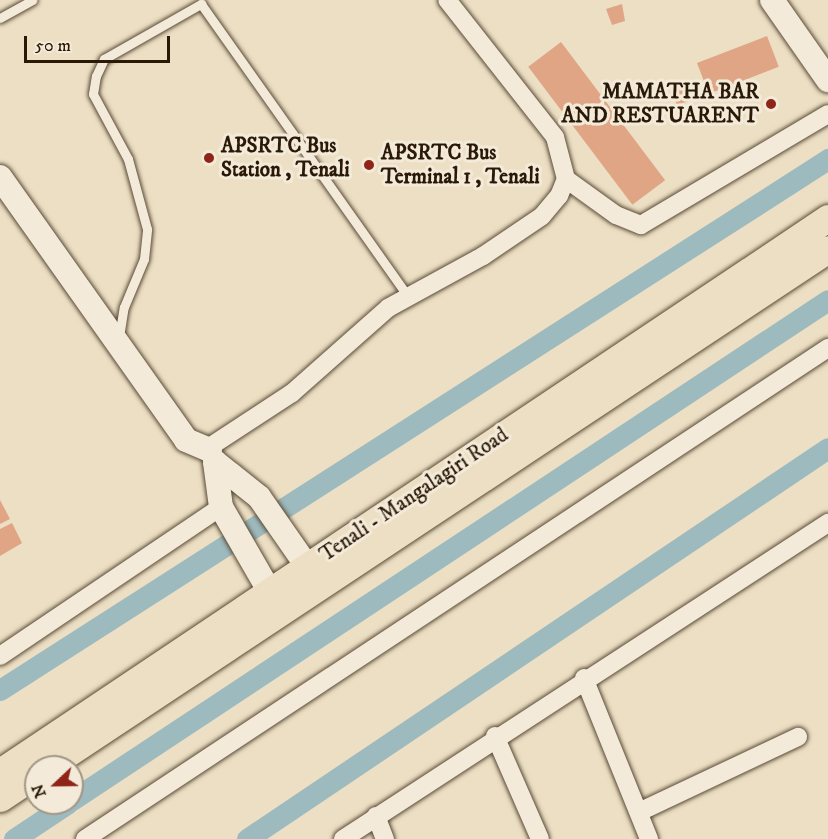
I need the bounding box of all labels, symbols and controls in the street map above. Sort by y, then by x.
scale bar [27,24,172,62]
text: 50 m [35,35,71,57]
place label: MAMATHA BAR AND RESTUARENT [561,79,759,129]
marker: MAMATHA BAR AND RESTUARENT [764,97,778,111]
place label: APSRTC Bus Station , Tenali [221,133,350,183]
place label: APSRTC Bus Terminal 1 , Tenali [381,140,540,190]
marker: APSRTC Bus Station , Tenali [202,151,216,165]
marker: APSRTC Bus Terminal 1 , Tenali [362,158,376,172]
street label: Tenali - Mangalagiri Road [315,423,513,567]
north arrow [24,755,84,815]
text: N [27,781,51,801]

